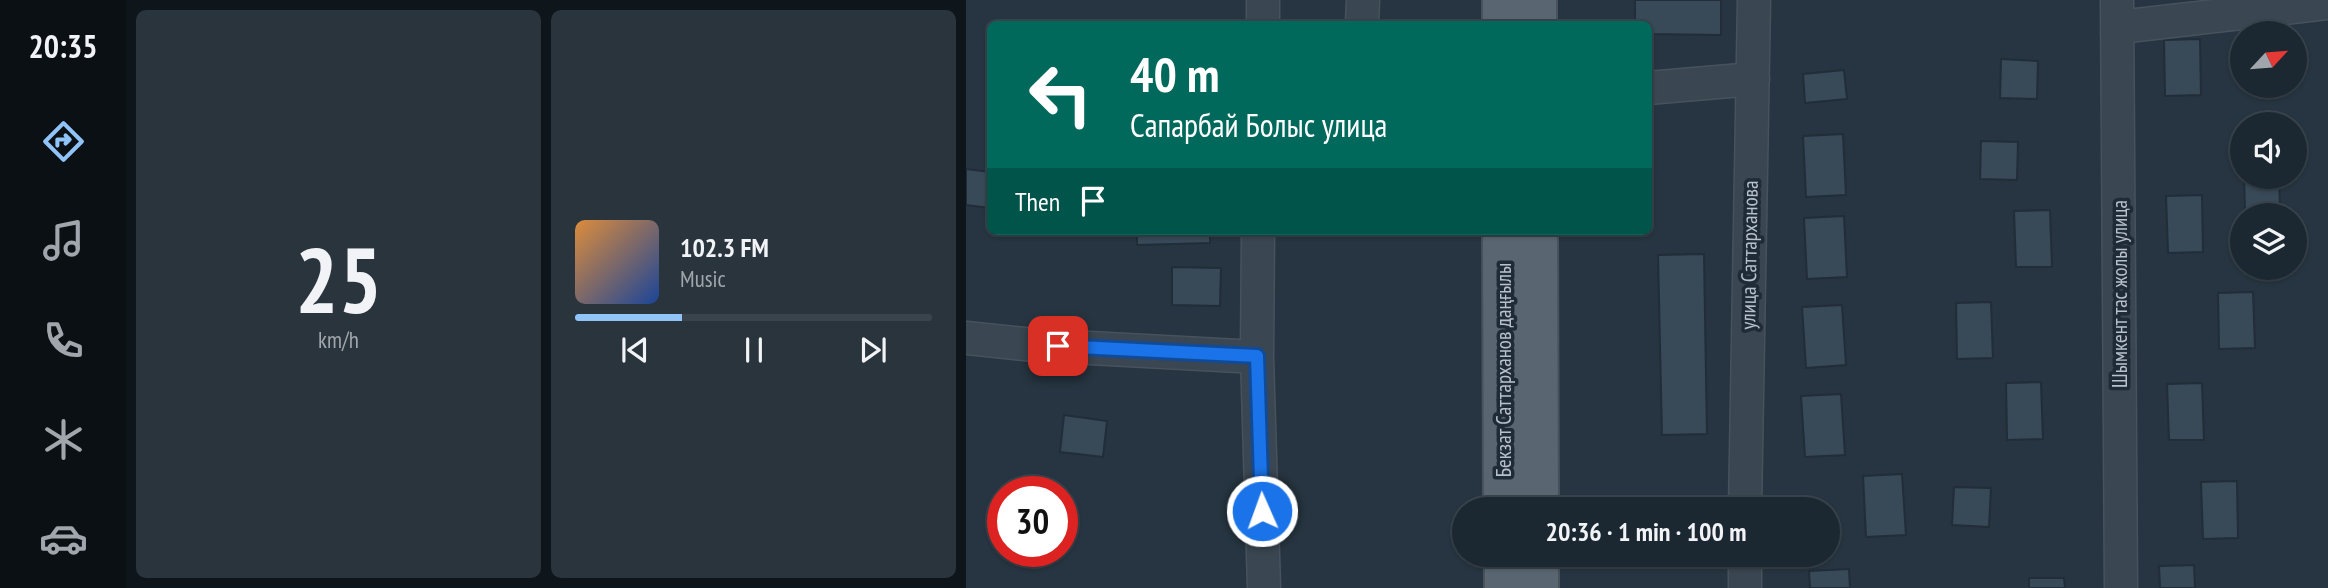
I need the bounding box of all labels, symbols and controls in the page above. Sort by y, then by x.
north arrow [2230,21,2306,98]
map controls [2230,21,2307,280]
text: 20:35 [28,25,98,67]
text: 40 m [1130,42,1219,106]
icon: left [1015,49,1106,140]
text: Сапарбай Болыс улица [1130,104,1387,146]
button: sound [2230,112,2307,189]
icon: directions [39,117,88,166]
street label: улица Саттарханова [1734,180,1764,330]
icon: arrive [1074,182,1112,220]
text: Then [1015,185,1060,218]
street label: Шымкент тас жолы улица [2106,200,2133,388]
button: layers [2230,203,2307,280]
icon: music [39,216,88,265]
text: 25 [295,220,382,338]
text: 102.3 FM [680,231,769,264]
street label: Бекзат Саттарханов даңғылы [1490,263,1517,477]
text: Music [680,264,726,293]
icon: phone [39,316,88,365]
pin [1028,316,1088,376]
text: km/h [318,325,359,354]
icon: arrive [1039,327,1077,365]
icon: previous [616,331,654,369]
icon: pause [735,331,773,369]
icon: next [854,331,892,369]
icon: climate [39,415,88,464]
position arrow [1225,474,1299,548]
speed limit sign: 30 [987,476,1078,567]
icon: car [39,514,88,563]
text: 20:36 · 1 min · 100 m [1546,515,1746,548]

